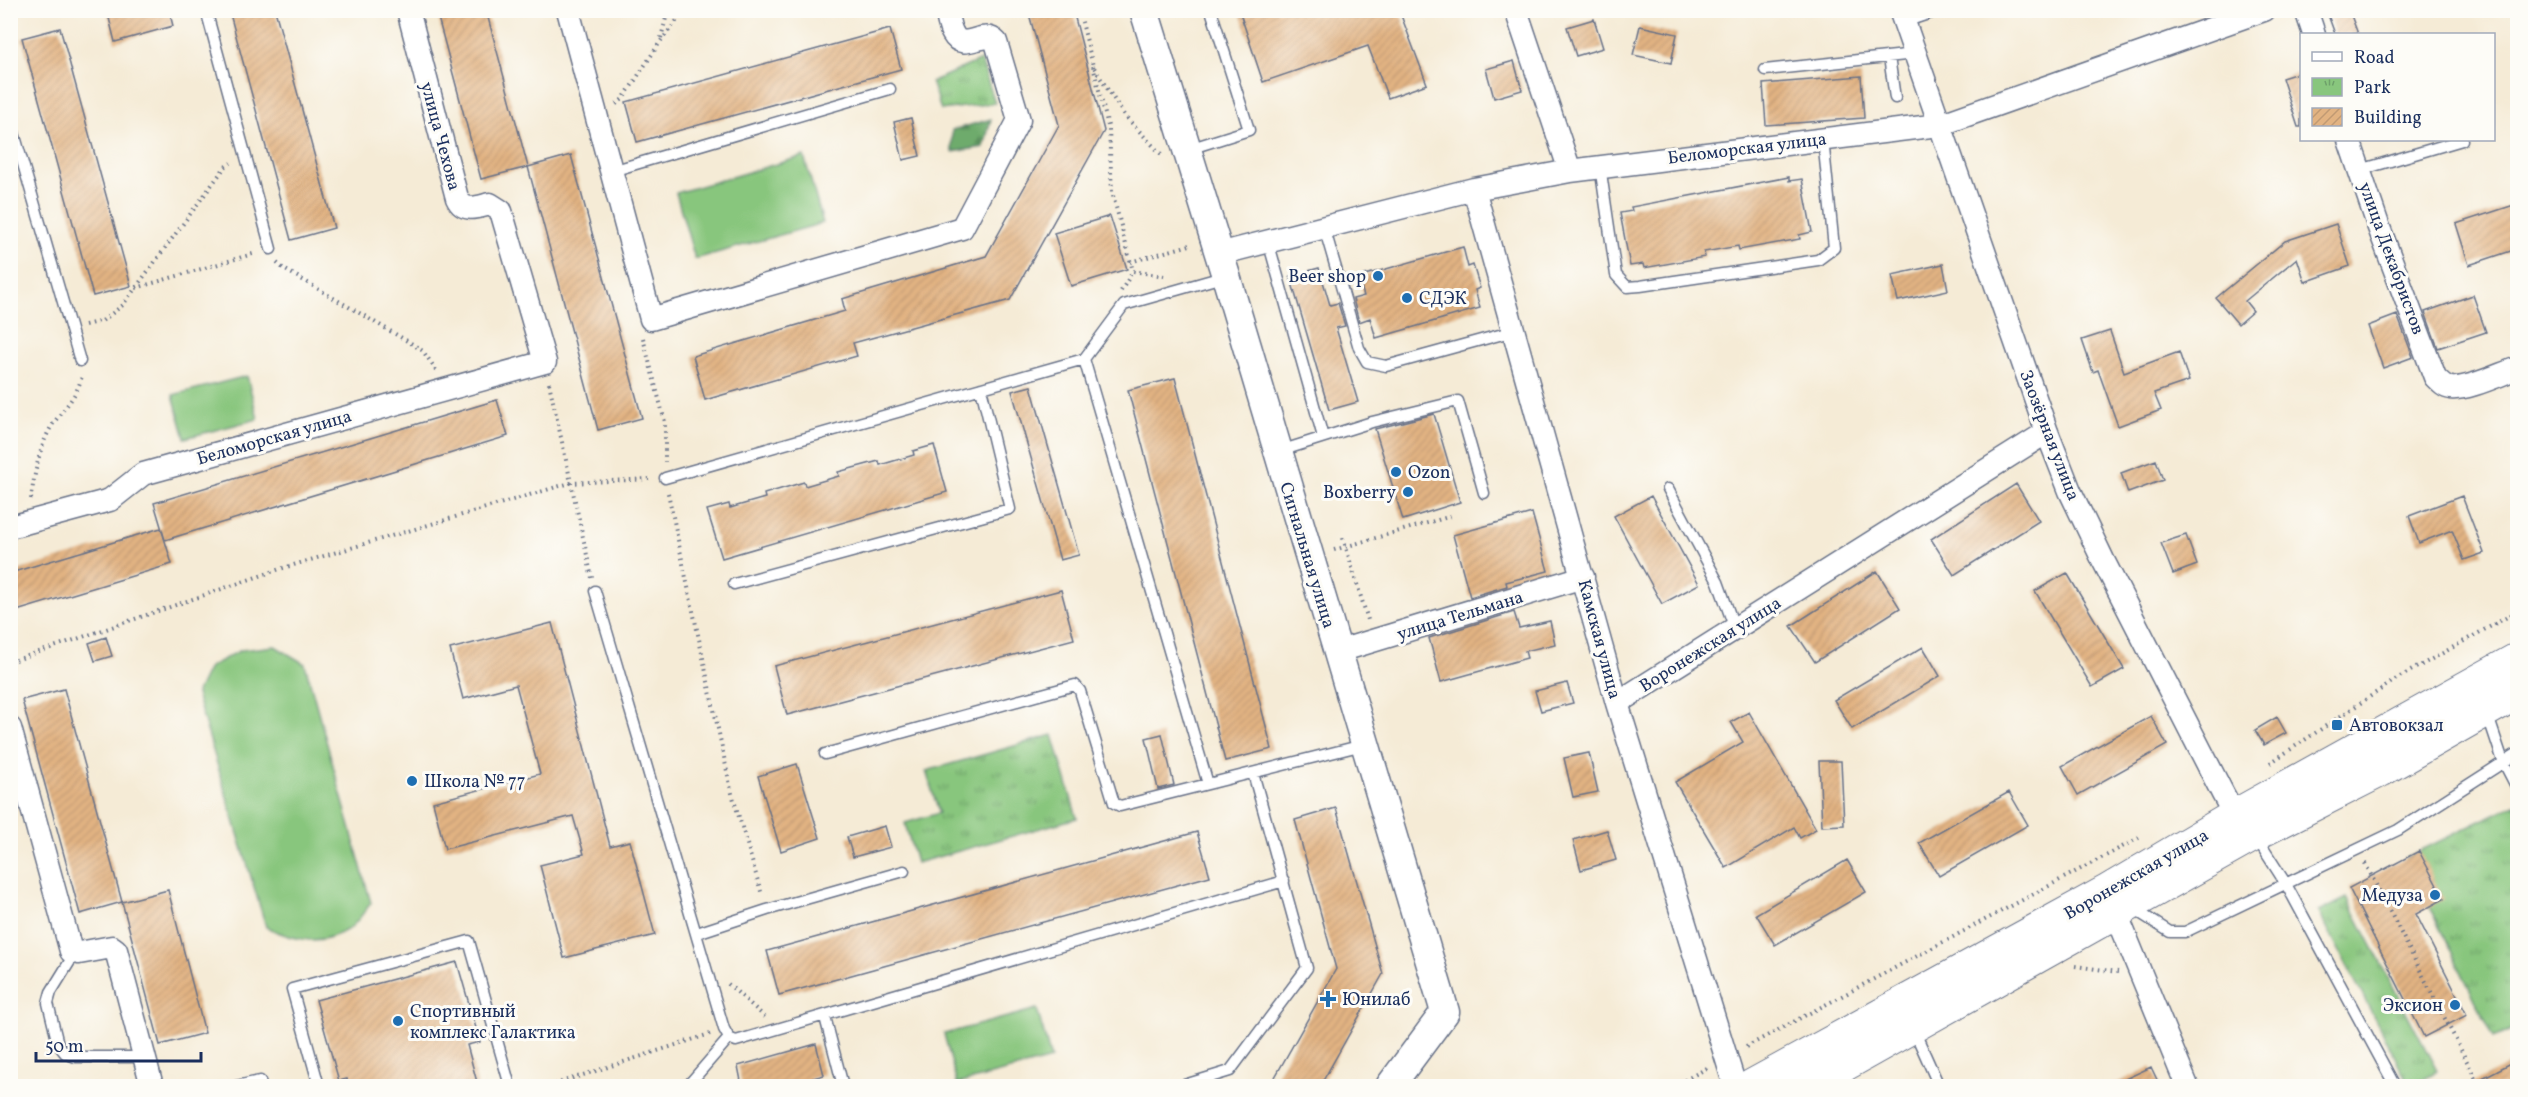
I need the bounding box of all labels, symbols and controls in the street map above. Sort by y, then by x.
legend [2300,33,2495,141]
text: Road [2354,46,2395,71]
text: Park [2354,76,2391,101]
street label: улица Чехова [413,79,466,194]
text: Building [2354,106,2422,131]
street label: Беломорская улица [1666,127,1828,172]
street label: улица Декабристов [2351,179,2430,338]
place label: Beer shop [1288,265,1366,290]
marker: Beer shop [1371,269,1385,283]
place label: СДЭК [1419,287,1467,312]
marker: СДЭК [1400,291,1414,305]
street label: Заозёрная улица [2012,367,2085,504]
street label: Беломорская улица [194,404,355,473]
place label: Ozon [1408,461,1451,486]
marker: Ozon [1389,465,1403,479]
street label: Сигнальная улица [1272,479,1341,632]
place label: Boxberry [1323,481,1396,506]
marker: Boxberry [1401,485,1415,499]
street label: Камская улица [1571,577,1627,702]
street label: улица Тельмана [1394,585,1527,648]
street label: Воронежская улица [1635,591,1787,699]
place label: Автовокзал [2349,714,2444,739]
marker: Автовокзал [2330,718,2344,732]
place label: Школа № 77 [424,770,526,795]
marker: Школа № 77 [405,774,419,788]
street label: Воронежская улица [2060,824,2214,927]
place label: Медуза [2362,884,2423,909]
marker: Медуза [2428,888,2442,902]
place label: Юнилаб [1342,988,1411,1013]
marker: Юнилаб [1319,990,1337,1008]
place label: Эксион [2383,994,2443,1019]
marker: Эксион [2448,998,2462,1012]
place label: Спортивный комплекс Галактика [410,1000,576,1046]
marker: Спортивный комплекс Галактика [391,1014,405,1028]
scale bar [36,1025,201,1063]
text: 50 m [45,1035,84,1060]

